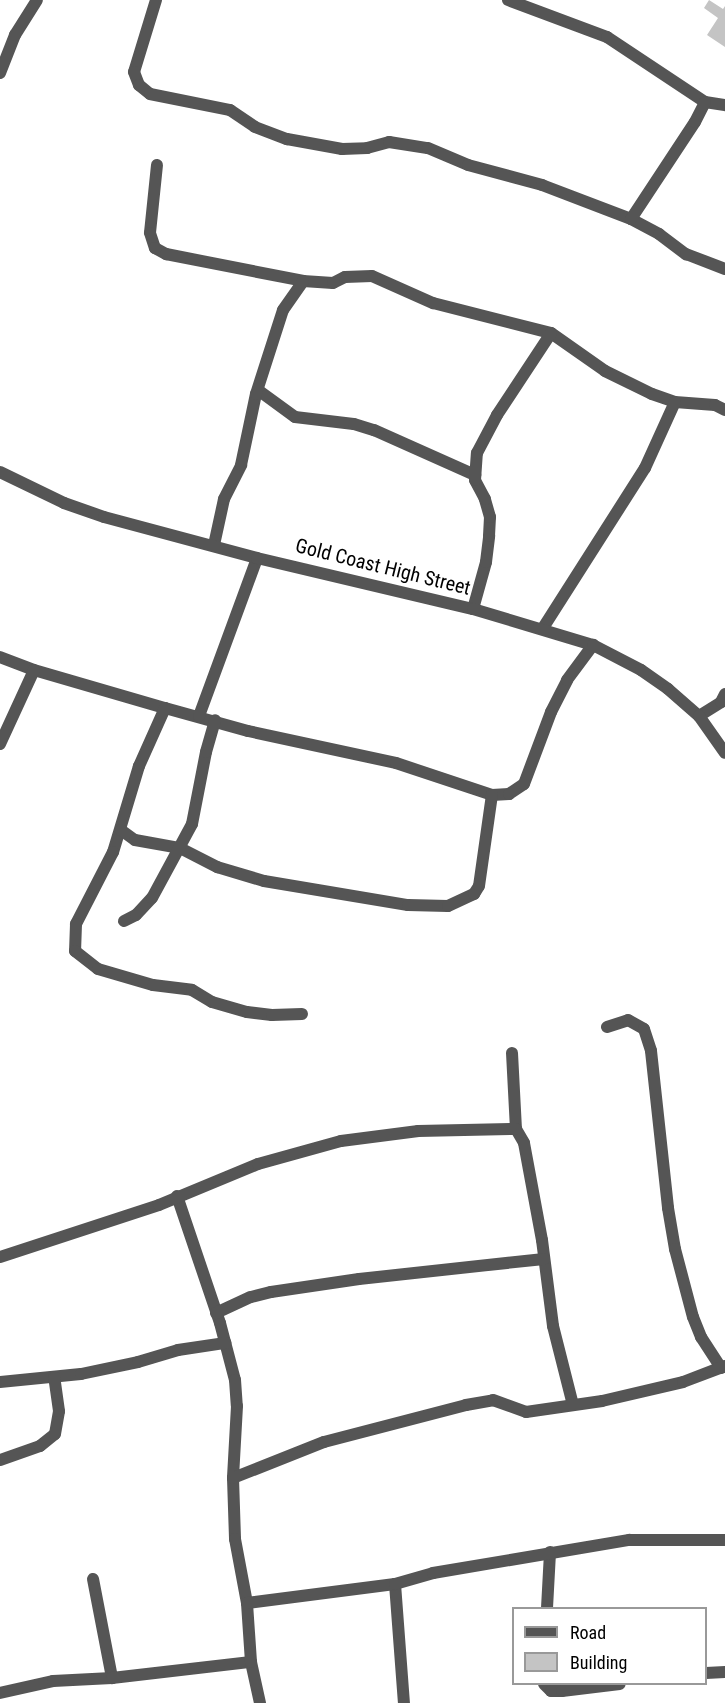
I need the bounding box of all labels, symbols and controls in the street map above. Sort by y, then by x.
street label: Gold Coast High Street [293,534,473,600]
legend [512,1607,707,1685]
text: Road [570,1622,606,1643]
text: Building [570,1652,627,1673]

